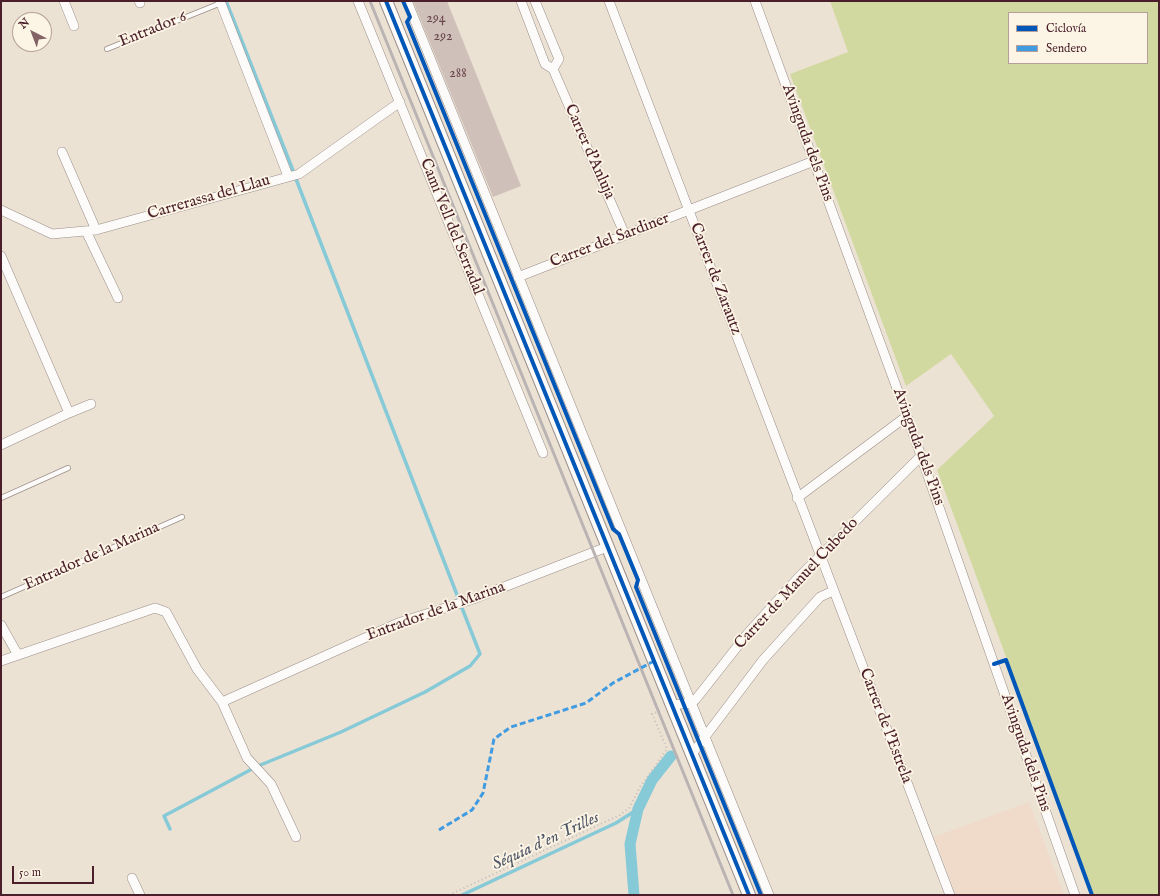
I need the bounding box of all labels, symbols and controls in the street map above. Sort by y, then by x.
street label: Entrador 6 [116,8,190,52]
house number: 294 [426,11,446,27]
north arrow [12,12,52,52]
legend [1008,12,1148,64]
text: N [16,15,33,32]
text: Ciclovía [1046,21,1086,36]
house number: 292 [433,29,453,45]
text: Sendero [1046,41,1087,56]
house number: 288 [449,66,467,82]
street label: Avinguda dels Pins [777,82,837,204]
street label: Carrer d'Anluja [560,102,618,202]
street label: Camí Vell del Serradal [415,156,487,298]
street label: Carrerassa del Llau [146,171,272,225]
street label: Carrer del Sardiner [548,209,672,273]
street label: Carrer de Zarautz [685,220,745,338]
street label: Avinguda dels Pins [888,386,948,508]
street label: Carrer de Manuel Cubedo [731,514,863,654]
street label: Entrador de la Marina [21,519,163,595]
street label: Entrador de la Marina [364,578,508,646]
street label: Carrer de l'Estrela [854,666,916,786]
street label: Avinguda dels Pins [996,692,1054,814]
water label: Séquia d'en Trilles [489,808,603,876]
scale bar [14,858,96,884]
text: 50 m [19,865,41,880]

